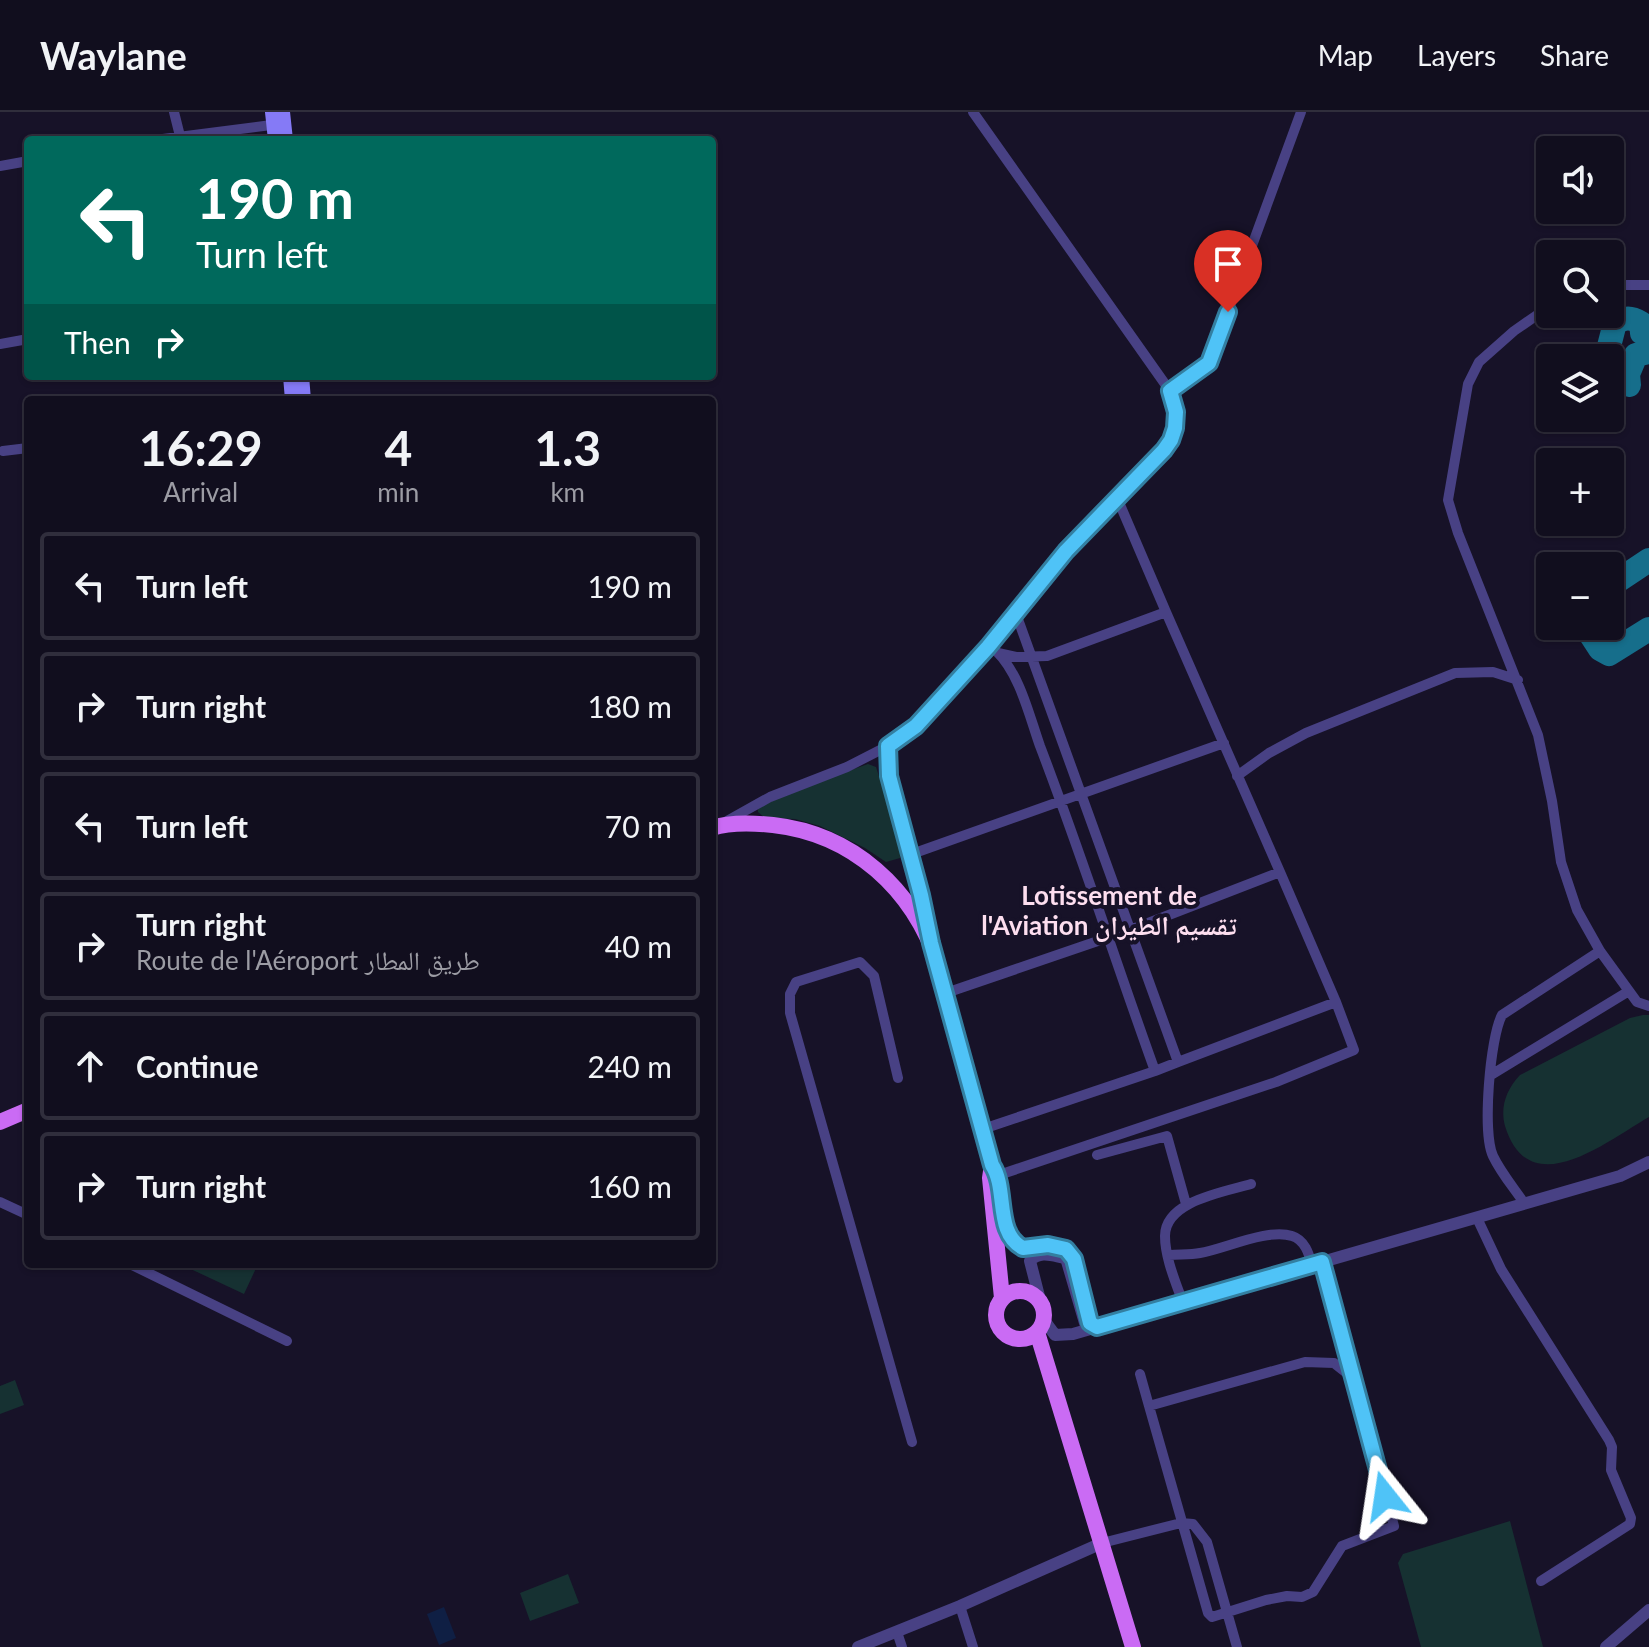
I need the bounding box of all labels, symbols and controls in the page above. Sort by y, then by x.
text: Waylane [40,32,187,78]
text: Map [1318,38,1373,72]
text: Layers [1417,38,1496,72]
text: Share [1540,38,1609,72]
map controls [1536,136,1624,640]
button: sound [1536,136,1624,224]
text: 190 m [196,164,354,231]
icon: left [64,168,168,272]
pin [1194,230,1262,312]
text: Turn left [196,232,328,276]
button: search [1536,240,1624,328]
icon: arrive [1206,242,1250,286]
icon: right [147,320,191,364]
text: Then [64,324,131,360]
button: layers [1536,344,1624,432]
text: 16:29 [139,419,262,476]
text: 4 [384,419,412,476]
text: 1.3 [534,419,601,476]
button: + [1536,448,1624,536]
text: Arrival [163,476,238,508]
text: min [377,476,419,508]
text: km [550,476,585,508]
button: − [1536,552,1624,640]
icon: left [68,564,112,608]
text: Turn left [136,568,248,604]
text: 190 m [587,568,672,604]
icon: right [68,684,112,728]
text: Turn right [136,688,266,724]
text: 180 m [587,688,672,724]
icon: left [68,804,112,848]
text: Turn left [136,808,248,844]
text: 70 m [605,808,672,844]
district label: Lotissement de l'Aviation تقسيم الطيران [981,879,1237,944]
text: Turn right [136,906,266,942]
icon: right [68,924,112,968]
text: 40 m [605,928,672,964]
text: Route de l'Aéroport طريق المطار [136,944,480,976]
icon: ahead [68,1044,112,1088]
text: Continue [136,1048,259,1084]
text: 240 m [587,1048,672,1084]
icon: right [68,1164,112,1208]
text: Turn right [136,1168,266,1204]
text: 160 m [587,1168,672,1204]
position arrow [1343,1454,1427,1538]

